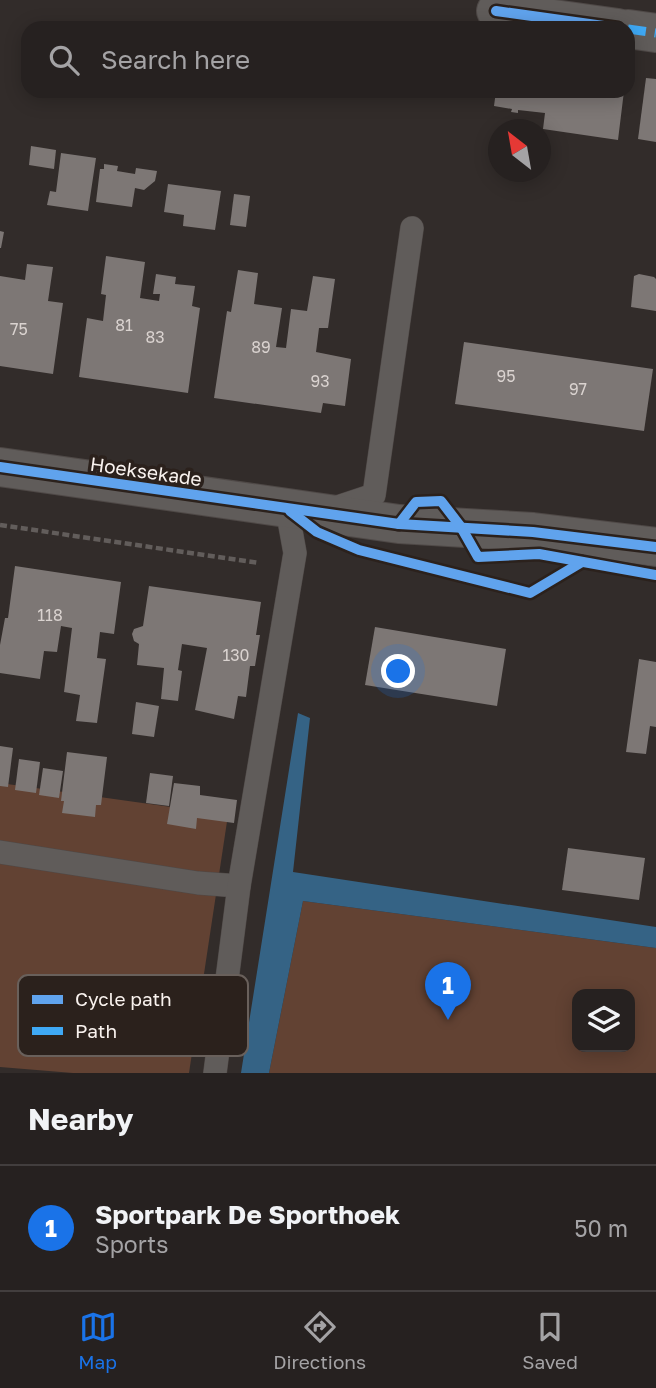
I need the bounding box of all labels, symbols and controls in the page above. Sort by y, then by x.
search box [21,21,635,98]
icon: search [45,41,83,79]
text: Search here [101,44,250,75]
north arrow [488,119,551,182]
house number: 81 [115,315,133,335]
house number: 75 [10,319,28,339]
house number: 83 [145,327,165,347]
house number: 89 [251,337,271,357]
house number: 95 [497,366,515,386]
house number: 93 [310,371,330,391]
house number: 97 [569,379,587,399]
street label: Hoeksekade [89,452,203,490]
house number: 118 [37,605,63,625]
house number: 130 [222,645,250,665]
your location [381,654,415,688]
pin: 1 [425,962,471,1020]
legend [18,975,248,1056]
text: Cycle path [75,987,172,1010]
map controls [572,989,635,1052]
button: layers [572,989,635,1052]
text: Path [75,1019,117,1042]
text: Nearby [28,1101,133,1137]
text: Sportpark De Sporthoek [95,1199,400,1230]
text: 1 [45,1214,57,1242]
text: 50 m [574,1214,628,1242]
text: Sports [95,1230,169,1258]
tab: Map [78,1308,117,1373]
tab: Directions [273,1308,366,1373]
tab: Saved [522,1308,578,1373]

